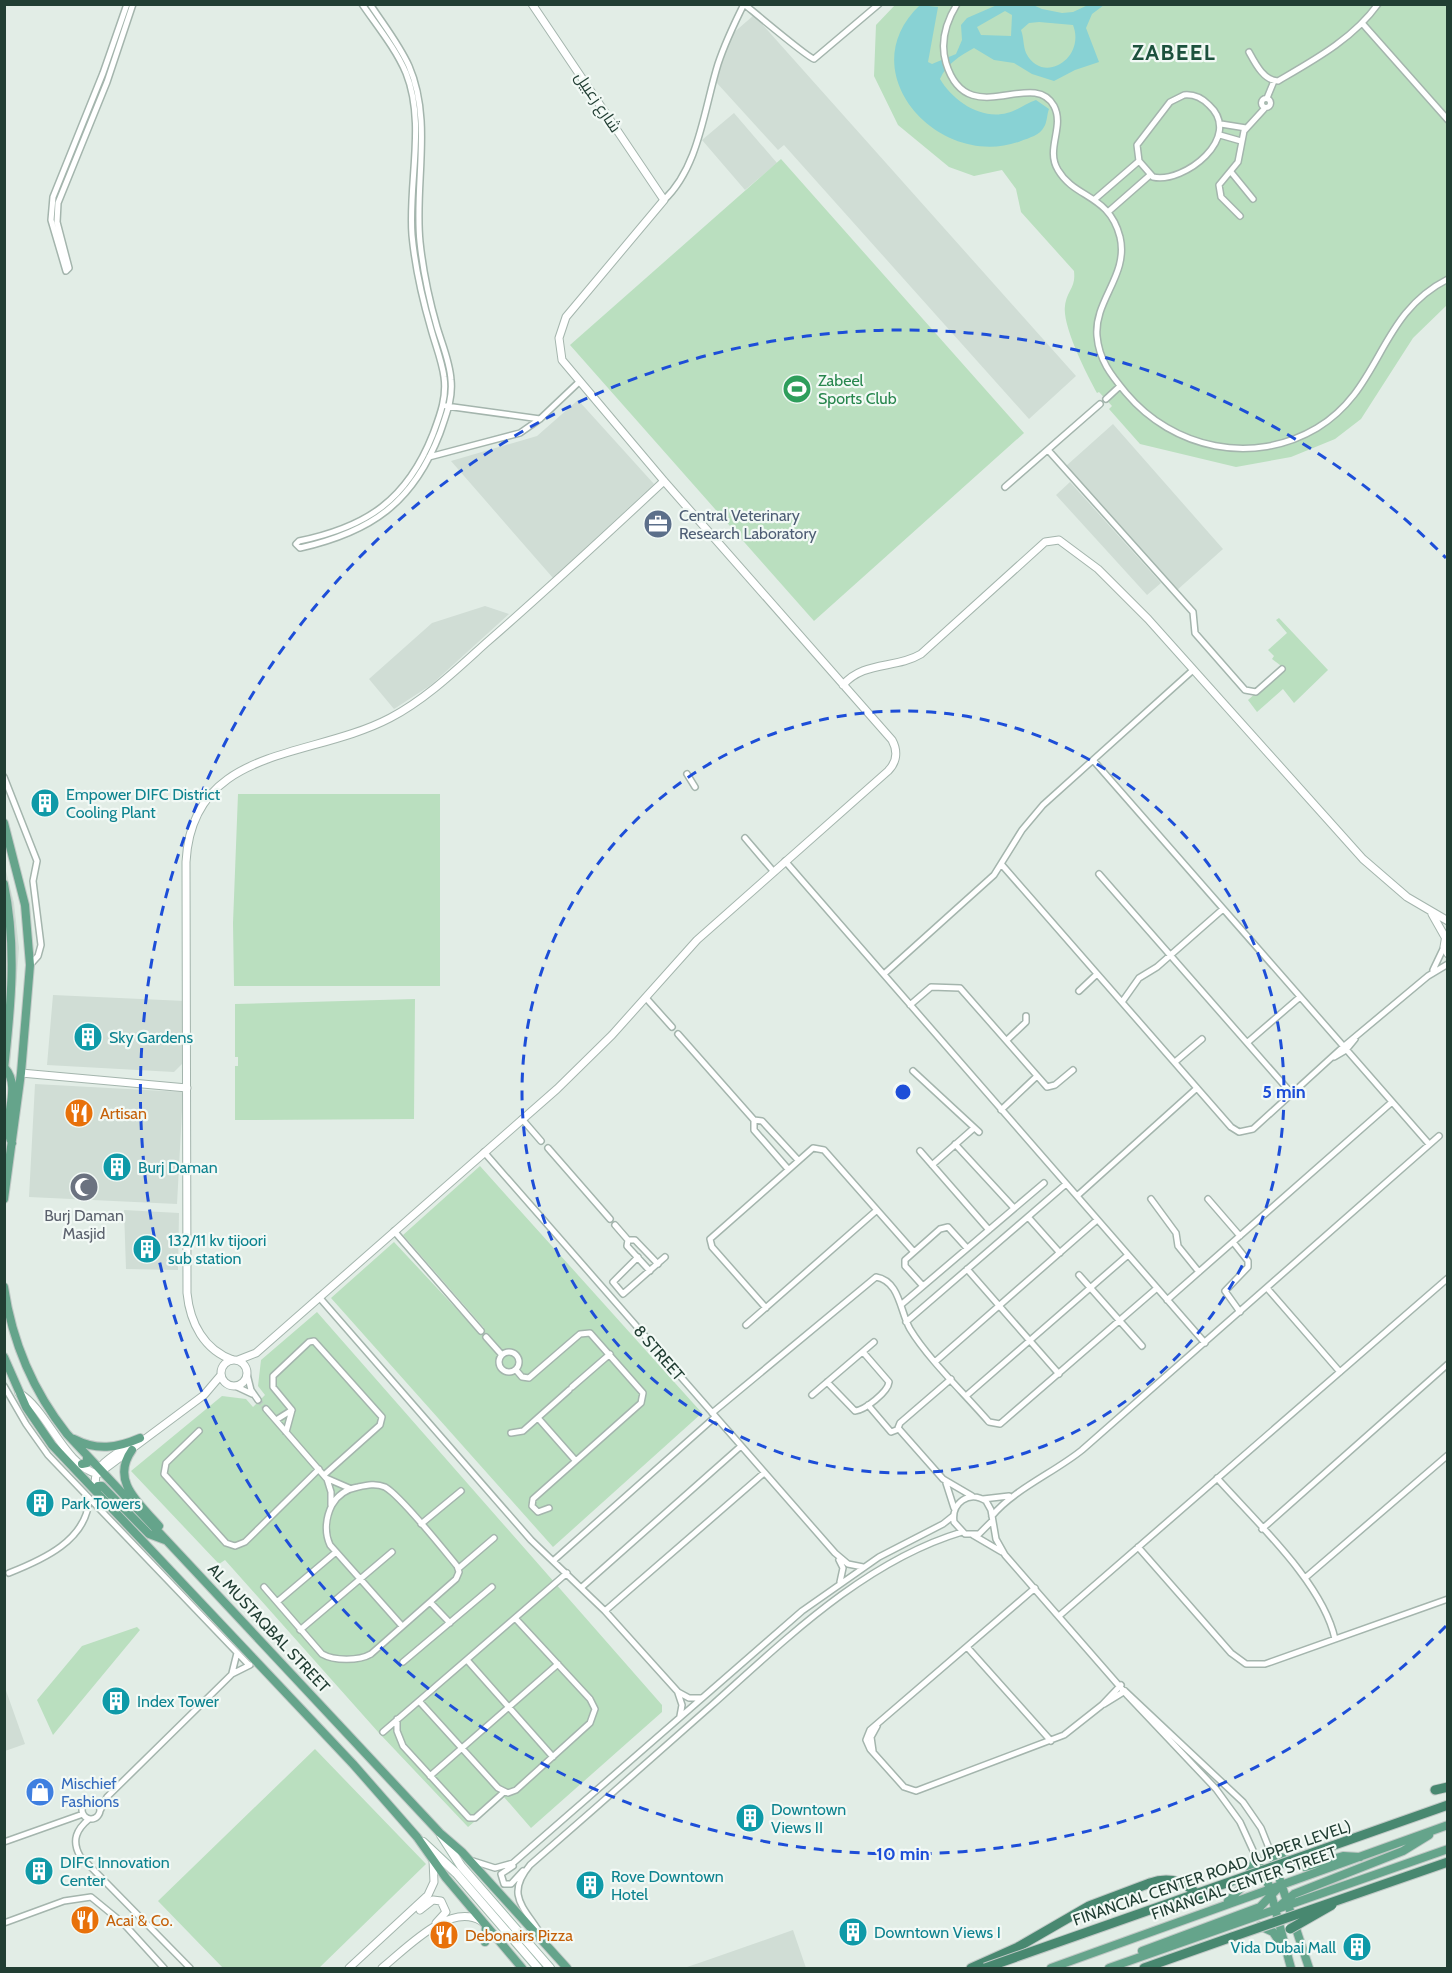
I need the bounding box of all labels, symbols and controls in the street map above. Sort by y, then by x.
district label: ZABEEL [1132,39,1216,66]
street label: شارع زعبيل [569,68,625,137]
place label: Zabeel Sports Club [818,371,897,408]
sports icon: Zabeel Sports Club [781,373,813,405]
place label: Central Veterinary Research Laboratory [679,506,817,543]
office icon: Central Veterinary Research Laboratory [642,508,674,540]
place label: Empower DIFC District Cooling Plant [66,785,221,822]
building icon: Empower DIFC District Cooling Plant [29,787,61,819]
building icon: Sky Gardens [72,1021,104,1053]
place label: Sky Gardens [109,1028,193,1047]
text: 5 min [1262,1081,1306,1103]
centre of rings [893,1082,913,1102]
restaurant icon: Artisan [63,1097,95,1129]
place label: Artisan [100,1104,147,1123]
building icon: Burj Daman [101,1151,133,1183]
place label: Burj Daman [138,1158,218,1177]
mosque icon: Burj Daman Masjid [68,1171,100,1203]
place label: Burj Daman Masjid [44,1206,124,1243]
place label: 132/11 kv tijoori sub station [168,1231,266,1268]
building icon: 132/11 kv tijoori sub station [131,1233,163,1265]
street label: 8 STREET [630,1321,688,1385]
building icon: Park Towers [24,1487,56,1519]
place label: Park Towers [61,1494,141,1513]
street label: AL MUSTAQBAL STREET [204,1559,334,1697]
building icon: Index Tower [100,1685,132,1717]
place label: Index Tower [137,1692,220,1711]
place label: Mischief Fashions [61,1774,120,1811]
shop icon: Mischief Fashions [24,1776,56,1808]
place label: Downtown Views II [771,1800,846,1837]
building icon: Downtown Views II [734,1802,766,1834]
street label: FINANCIAL CENTER ROAD (UPPER LEVEL) [1070,1816,1354,1930]
street label: FINANCIAL CENTER STREET [1149,1842,1340,1924]
text: 10 min [876,1843,930,1865]
place label: DIFC Innovation Center [60,1853,170,1890]
building icon: DIFC Innovation Center [23,1855,55,1887]
place label: Rove Downtown Hotel [611,1867,724,1904]
building icon: Rove Downtown Hotel [574,1869,606,1901]
restaurant icon: Acai & Co. [69,1904,101,1936]
place label: Acai & Co. [106,1911,173,1930]
building icon: Downtown Views I [837,1916,869,1948]
restaurant icon: Debonairs Pizza [428,1919,460,1951]
place label: Downtown Views I [874,1923,1001,1942]
place label: Debonairs Pizza [465,1926,573,1945]
building icon: Vida Dubai Mall [1341,1931,1373,1963]
place label: Vida Dubai Mall [1230,1938,1336,1957]

